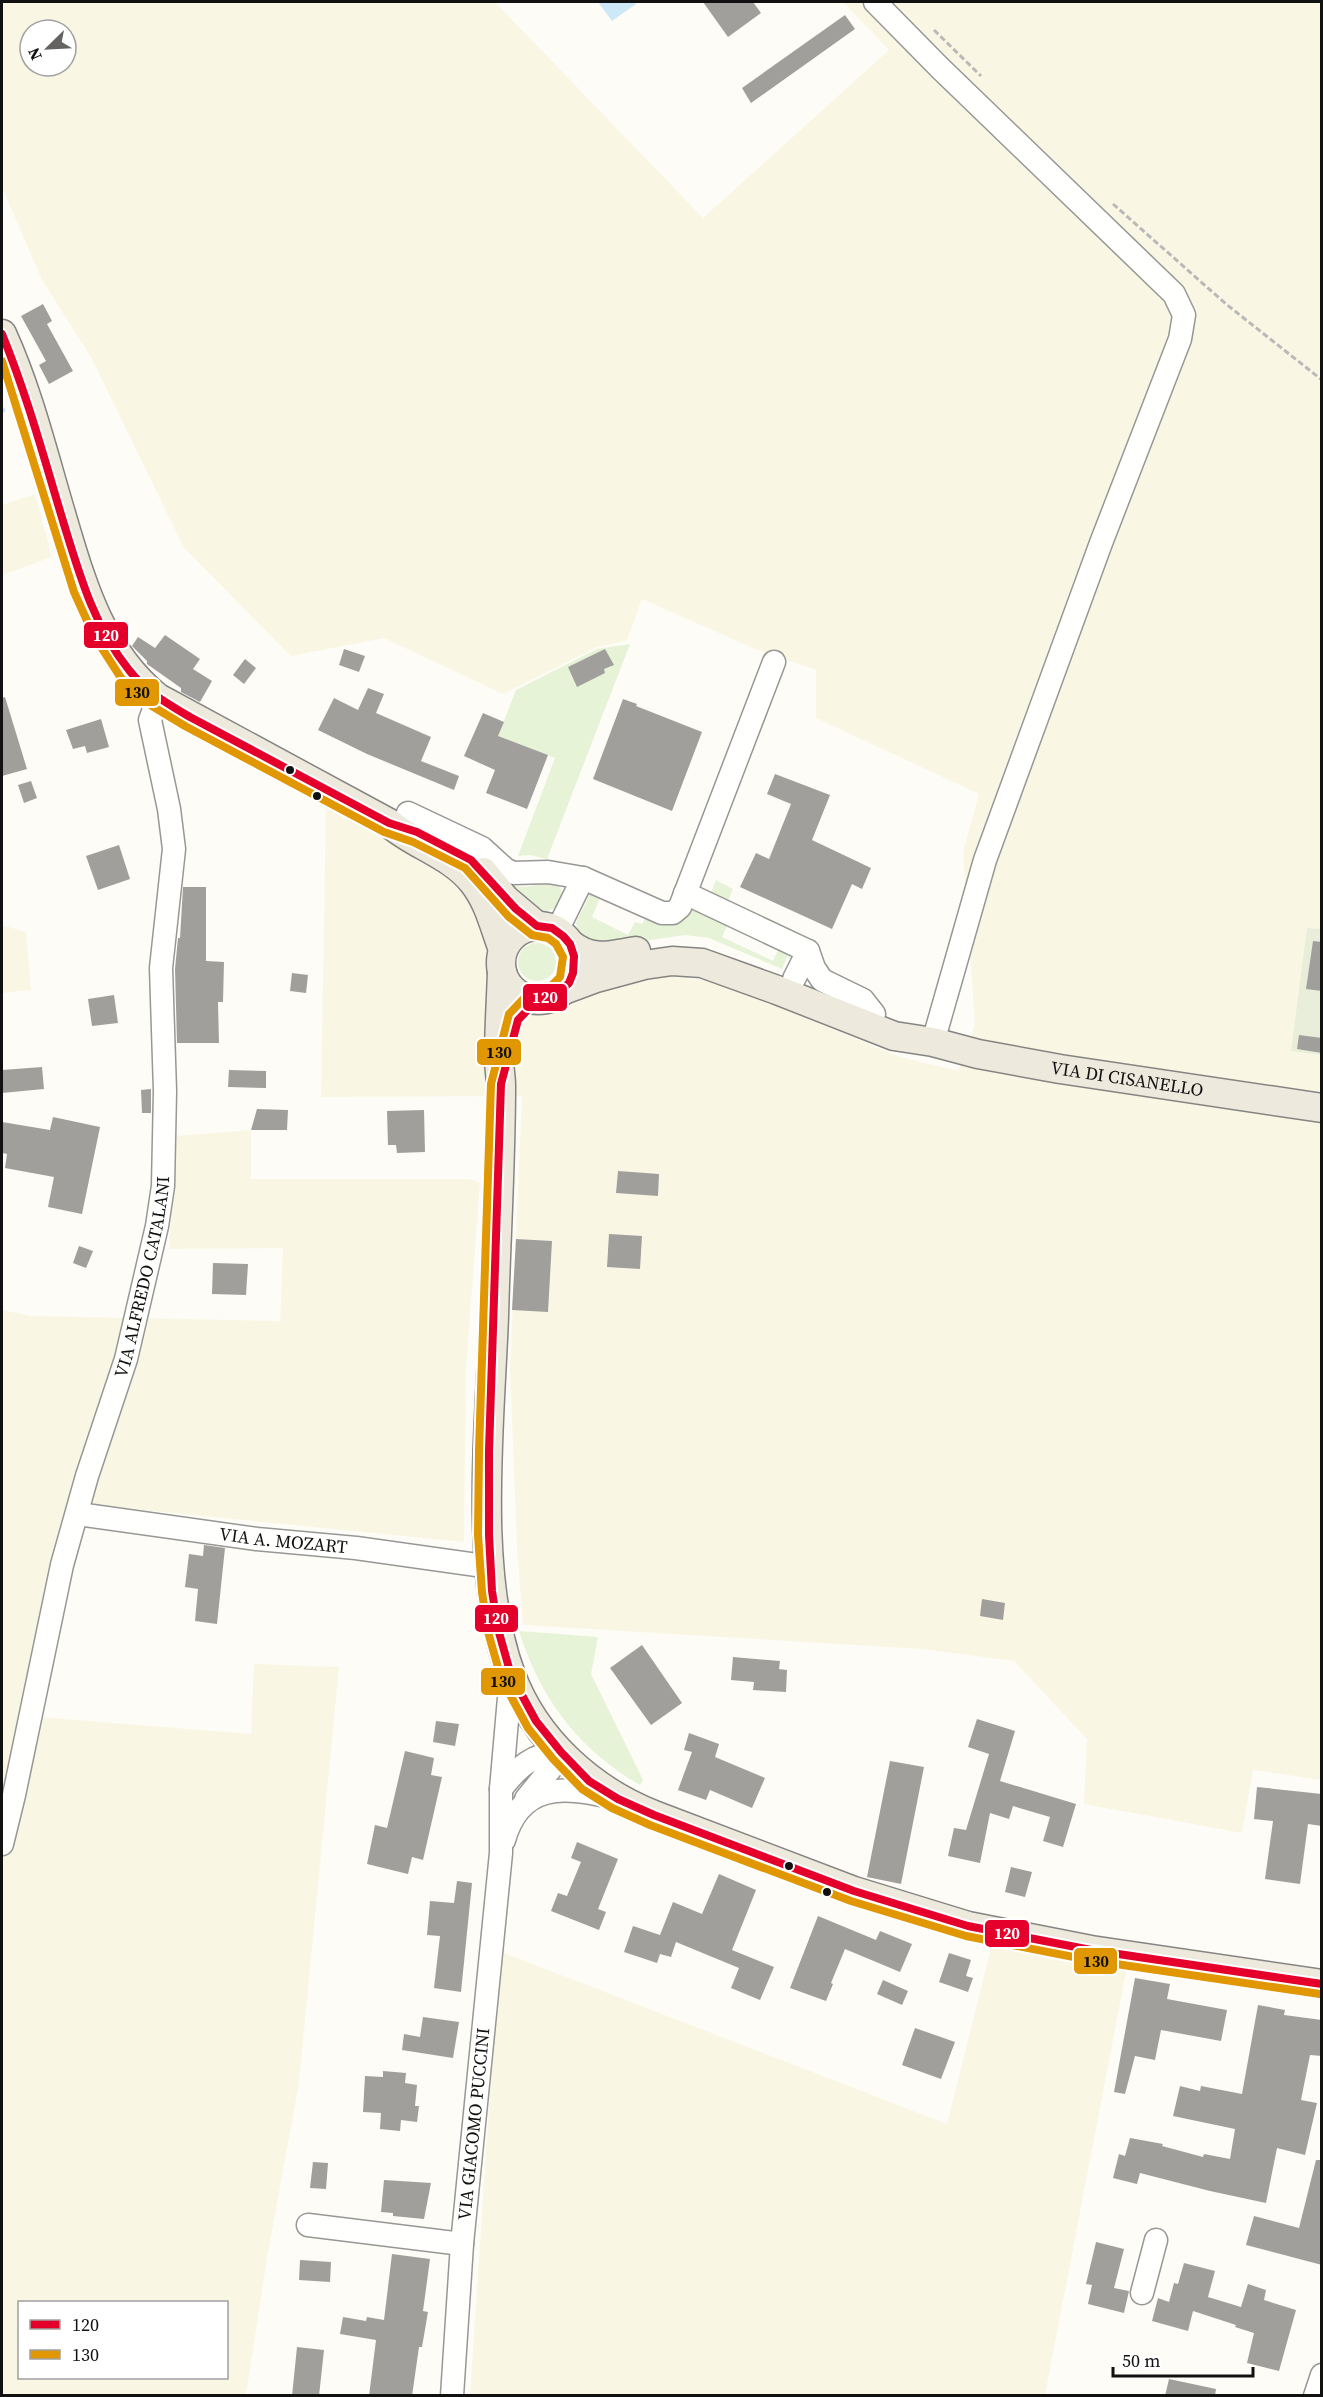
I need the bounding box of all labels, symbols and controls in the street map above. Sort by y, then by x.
north arrow [18,18,78,78]
text: N [22,44,47,64]
line badge: 120 [83,621,129,649]
text: 120 [93,624,119,646]
line badge: 130 [114,678,160,707]
text: 130 [124,681,150,703]
unlabelled marker [284,764,296,776]
unlabelled marker [311,790,323,802]
line badge: 120 [522,983,568,1012]
text: 120 [532,986,558,1008]
line badge: 130 [476,1038,522,1066]
text: 130 [486,1041,512,1063]
street label: VIA DI CISANELLO [1049,1055,1205,1102]
street label: VIA ALFREDO CATALANI [108,1176,175,1381]
street label: VIA A. MOZART [218,1521,349,1559]
line badge: 120 [474,1604,519,1633]
text: 120 [483,1607,509,1629]
line badge: 130 [480,1667,526,1696]
text: 130 [490,1670,516,1692]
unlabelled marker [783,1860,795,1872]
unlabelled marker [821,1886,833,1898]
line badge: 120 [984,1919,1030,1948]
text: 120 [994,1922,1020,1944]
line badge: 130 [1073,1947,1118,1975]
text: 130 [1083,1950,1109,1972]
street label: VIA GIACOMO PUCCINI [451,2026,496,2221]
legend [18,2301,228,2379]
text: 120 [72,2312,99,2337]
scale bar [1113,2340,1252,2378]
text: 130 [72,2342,99,2367]
text: 50 m [1122,2348,1160,2373]

